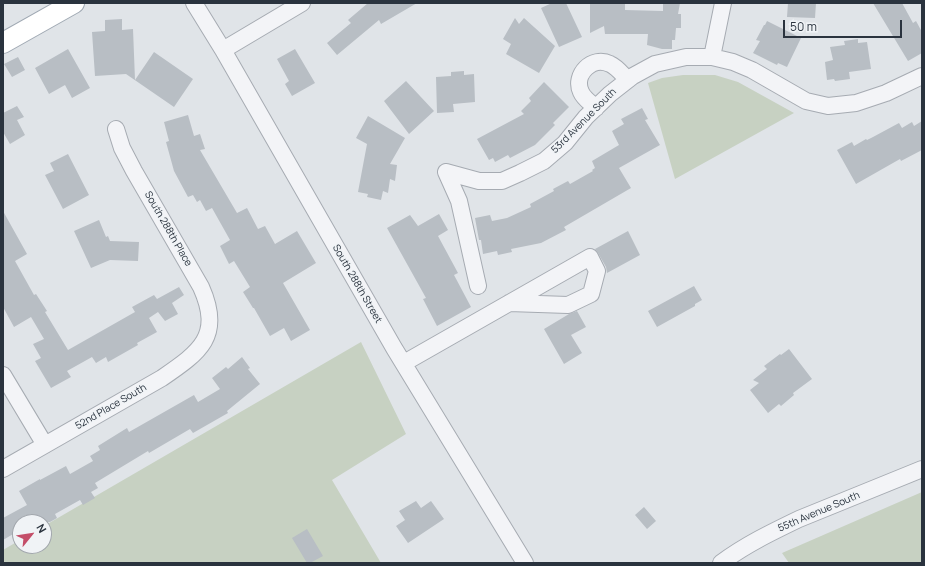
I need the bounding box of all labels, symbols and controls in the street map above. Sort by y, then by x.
scale bar [785,12,904,38]
text: 50 m [790,18,817,35]
street label: 53rd Avenue South [549,86,619,156]
street label: South 288th Place [142,189,194,269]
street label: South 288th Street [330,243,384,325]
street label: 52nd Place South [73,382,149,432]
street label: 55th Avenue South [776,489,862,535]
north arrow [12,514,52,554]
text: N [33,521,50,535]

